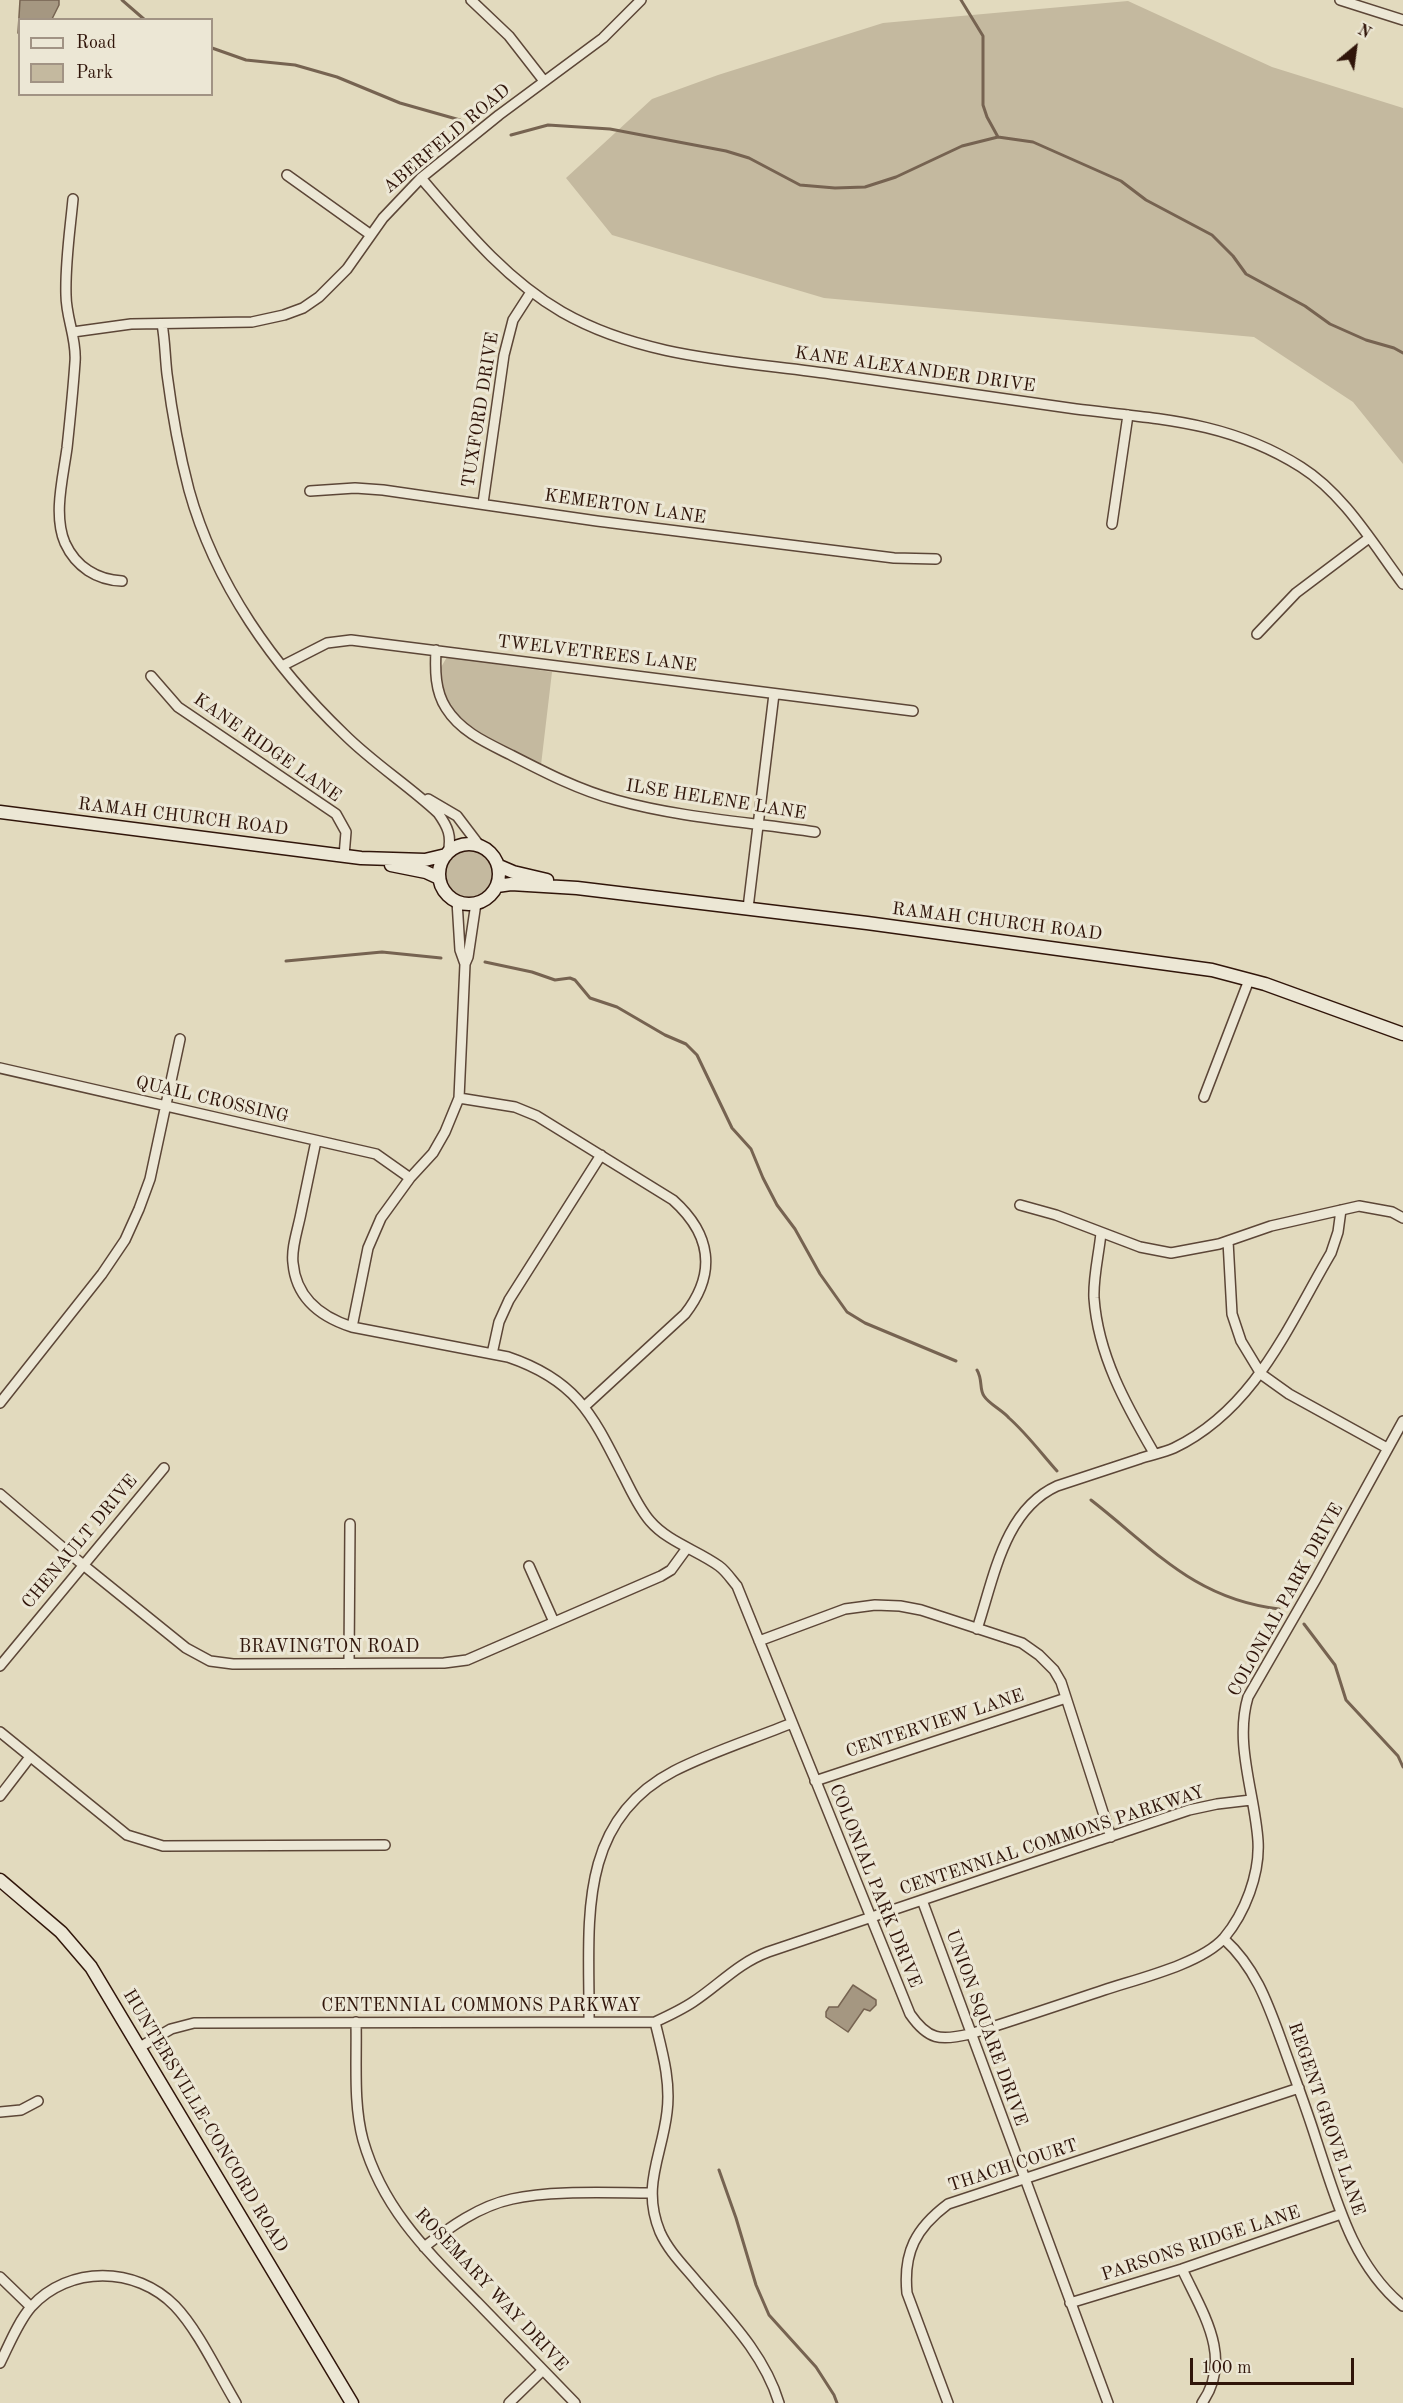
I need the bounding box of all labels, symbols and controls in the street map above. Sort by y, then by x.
legend [18,18,213,96]
north arrow [1325,18,1385,78]
text: N [1354,22,1373,42]
text: Road [76,34,116,52]
text: Park [76,64,113,82]
street label: ABERFELD ROAD [379,79,515,199]
street label: TUXFORD DRIVE [458,331,504,489]
street label: KANE ALEXANDER DRIVE [793,342,1037,398]
street label: KEMERTON LANE [543,485,707,529]
street label: TWELVETREES LANE [496,631,698,677]
street label: KANE RIDGE LANE [189,689,345,807]
street label: ILSE HELENE LANE [624,775,808,825]
street label: RAMAH CHURCH ROAD [77,793,289,841]
street label: RAMAH CHURCH ROAD [891,898,1103,946]
street label: QUAIL CROSSING [133,1072,291,1128]
street label: CHENAULT DRIVE [18,1470,142,1614]
street label: COLONIAL PARK DRIVE [1224,1500,1348,1700]
street label: BRAVINGTON ROAD [239,1636,419,1658]
street label: CENTERVIEW LANE [843,1685,1027,1763]
street label: COLONIAL PARK DRIVE [824,1781,926,1991]
street label: CENTENNIAL COMMONS PARKWAY [897,1781,1207,1901]
street label: UNION SQUARE DRIVE [940,1927,1032,2129]
street label: HUNTERSVILLE-CONCORD ROAD [118,1986,292,2256]
street label: CENTENNIAL COMMONS PARKWAY [321,1995,641,2017]
street label: REGENT GROVE LANE [1283,2020,1369,2218]
street label: THACH COURT [945,2135,1081,2197]
street label: PARSONS RIDGE LANE [1099,2202,1303,2286]
street label: ROSEMARY WAY DRIVE [410,2204,572,2376]
scale bar [1193,2346,1356,2384]
text: 100 m [1201,2359,1252,2377]

